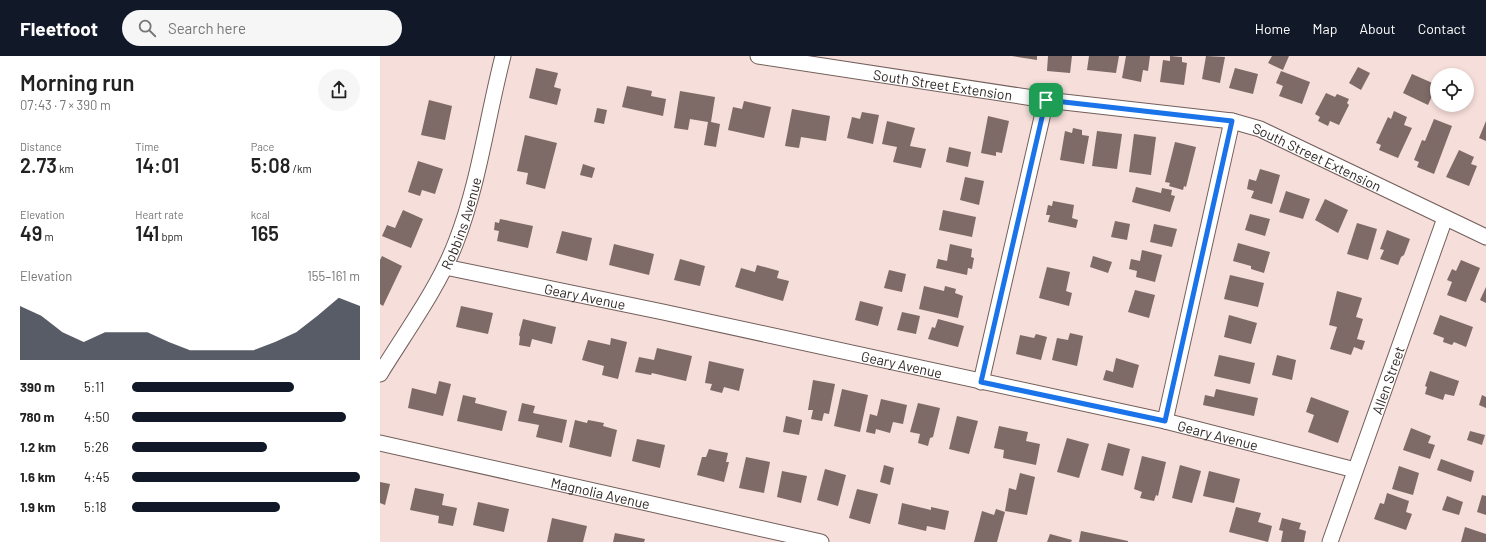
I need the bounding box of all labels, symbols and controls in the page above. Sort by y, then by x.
search box [122,10,402,46]
text: Fleetfoot [20,17,98,40]
icon: search [136,17,158,39]
text: Search here [168,19,246,37]
text: Home [1255,20,1291,37]
text: Map [1313,20,1337,37]
text: About [1359,20,1396,37]
text: Contact [1418,20,1466,37]
street label: South Street Extension [872,65,1014,103]
map controls [1430,68,1474,112]
button: locate [1430,68,1474,112]
text: Morning run [20,69,134,95]
button: share [318,69,360,111]
pin [1029,83,1063,117]
icon: arrive [1035,89,1057,111]
text: 07:43 · 7 × 390 m [20,97,111,113]
street label: South Street Extension [1251,119,1384,194]
text: Distance [20,140,62,153]
text: Time [135,140,159,153]
text: Pace [251,140,274,153]
text: 2.73 [20,153,57,177]
text: 14:01 [135,153,179,177]
text: 5:08 [251,153,290,177]
text: km [57,162,74,175]
text: /km [290,162,312,175]
street label: Robbins Avenue [437,175,484,272]
text: Elevation [20,208,64,221]
text: Heart rate [135,208,184,221]
text: kcal [251,208,270,221]
text: 49 [20,221,42,245]
text: 141 [135,221,159,245]
text: 165 [251,221,279,245]
text: m [42,230,54,243]
text: bpm [159,230,183,243]
text: Elevation [20,268,72,284]
text: 155–161 m [307,268,360,284]
street label: Geary Avenue [543,279,627,313]
street label: Allen Street [1368,344,1407,416]
street label: Geary Avenue [860,347,944,381]
text: 390 m [20,379,55,395]
text: 5:11 [84,379,104,395]
text: 780 m [20,409,54,425]
text: 4:50 [84,409,110,425]
street label: Geary Avenue [1176,416,1260,453]
text: 1.2 km [20,439,56,455]
text: 5:26 [84,439,109,455]
text: 1.6 km [20,469,55,485]
text: 4:45 [84,469,109,485]
street label: Magnolia Avenue [549,473,652,512]
text: 1.9 km [20,499,55,515]
text: 5:18 [84,499,106,515]

